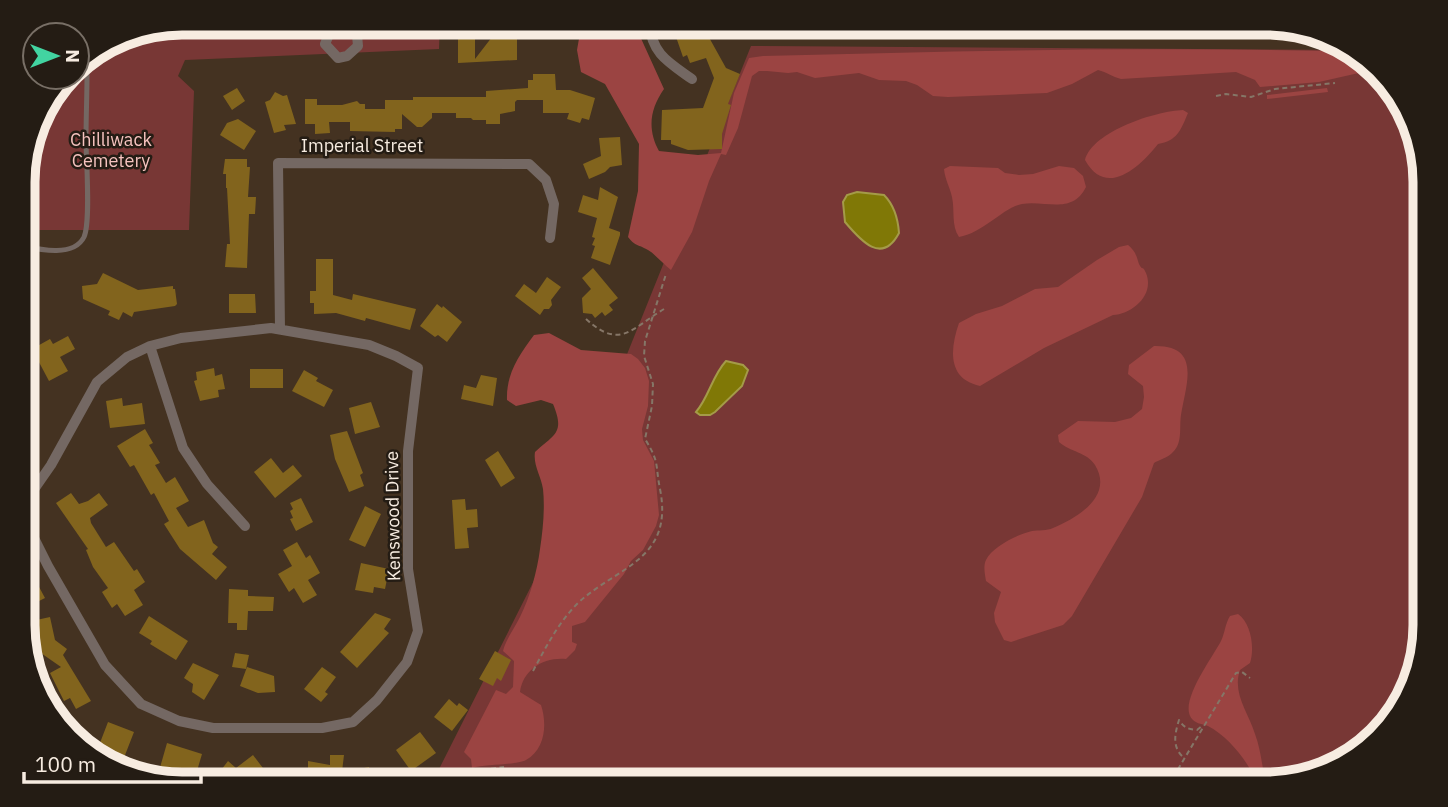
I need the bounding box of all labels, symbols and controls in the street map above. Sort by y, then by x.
north arrow [21,21,91,91]
text: N [61,49,85,63]
park label: Chilliwack Cemetery [70,128,152,172]
street label: Imperial Street [301,134,423,157]
street label: Kenswood Drive [380,451,405,581]
scale bar [24,740,201,784]
text: 100 m [35,750,96,778]

